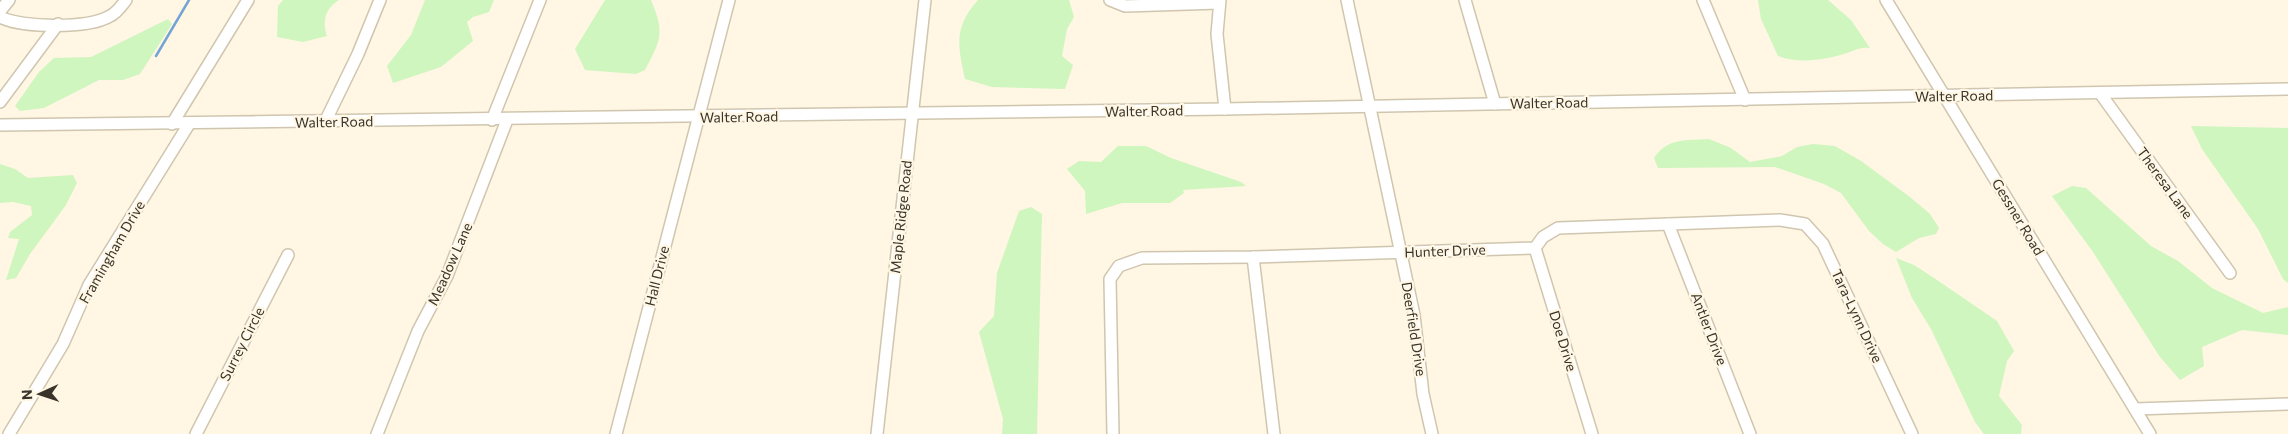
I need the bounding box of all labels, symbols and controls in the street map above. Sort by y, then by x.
street label: Walter Road [1915,86,1993,105]
street label: Walter Road [1510,93,1588,112]
street label: Walter Road [1105,101,1183,120]
street label: Walter Road [700,107,778,126]
street label: Walter Road [295,112,373,131]
street label: Theresa Lane [2134,144,2197,222]
street label: Maple Ridge Road [886,159,915,274]
street label: Gessner Road [1989,175,2048,258]
street label: Framingham Drive [75,197,148,306]
street label: Meadow Lane [424,220,475,308]
street label: Hunter Drive [1404,241,1486,260]
street label: Hall Drive [641,244,672,308]
street label: Tara-Lynn Drive [1828,266,1887,365]
street label: Deerfield Drive [1399,281,1430,377]
street label: Antler Drive [1688,290,1731,368]
street label: Surrey Circle [216,304,267,384]
street label: Doe Drive [1546,308,1581,373]
north arrow [15,369,65,419]
text: N [18,389,35,400]

